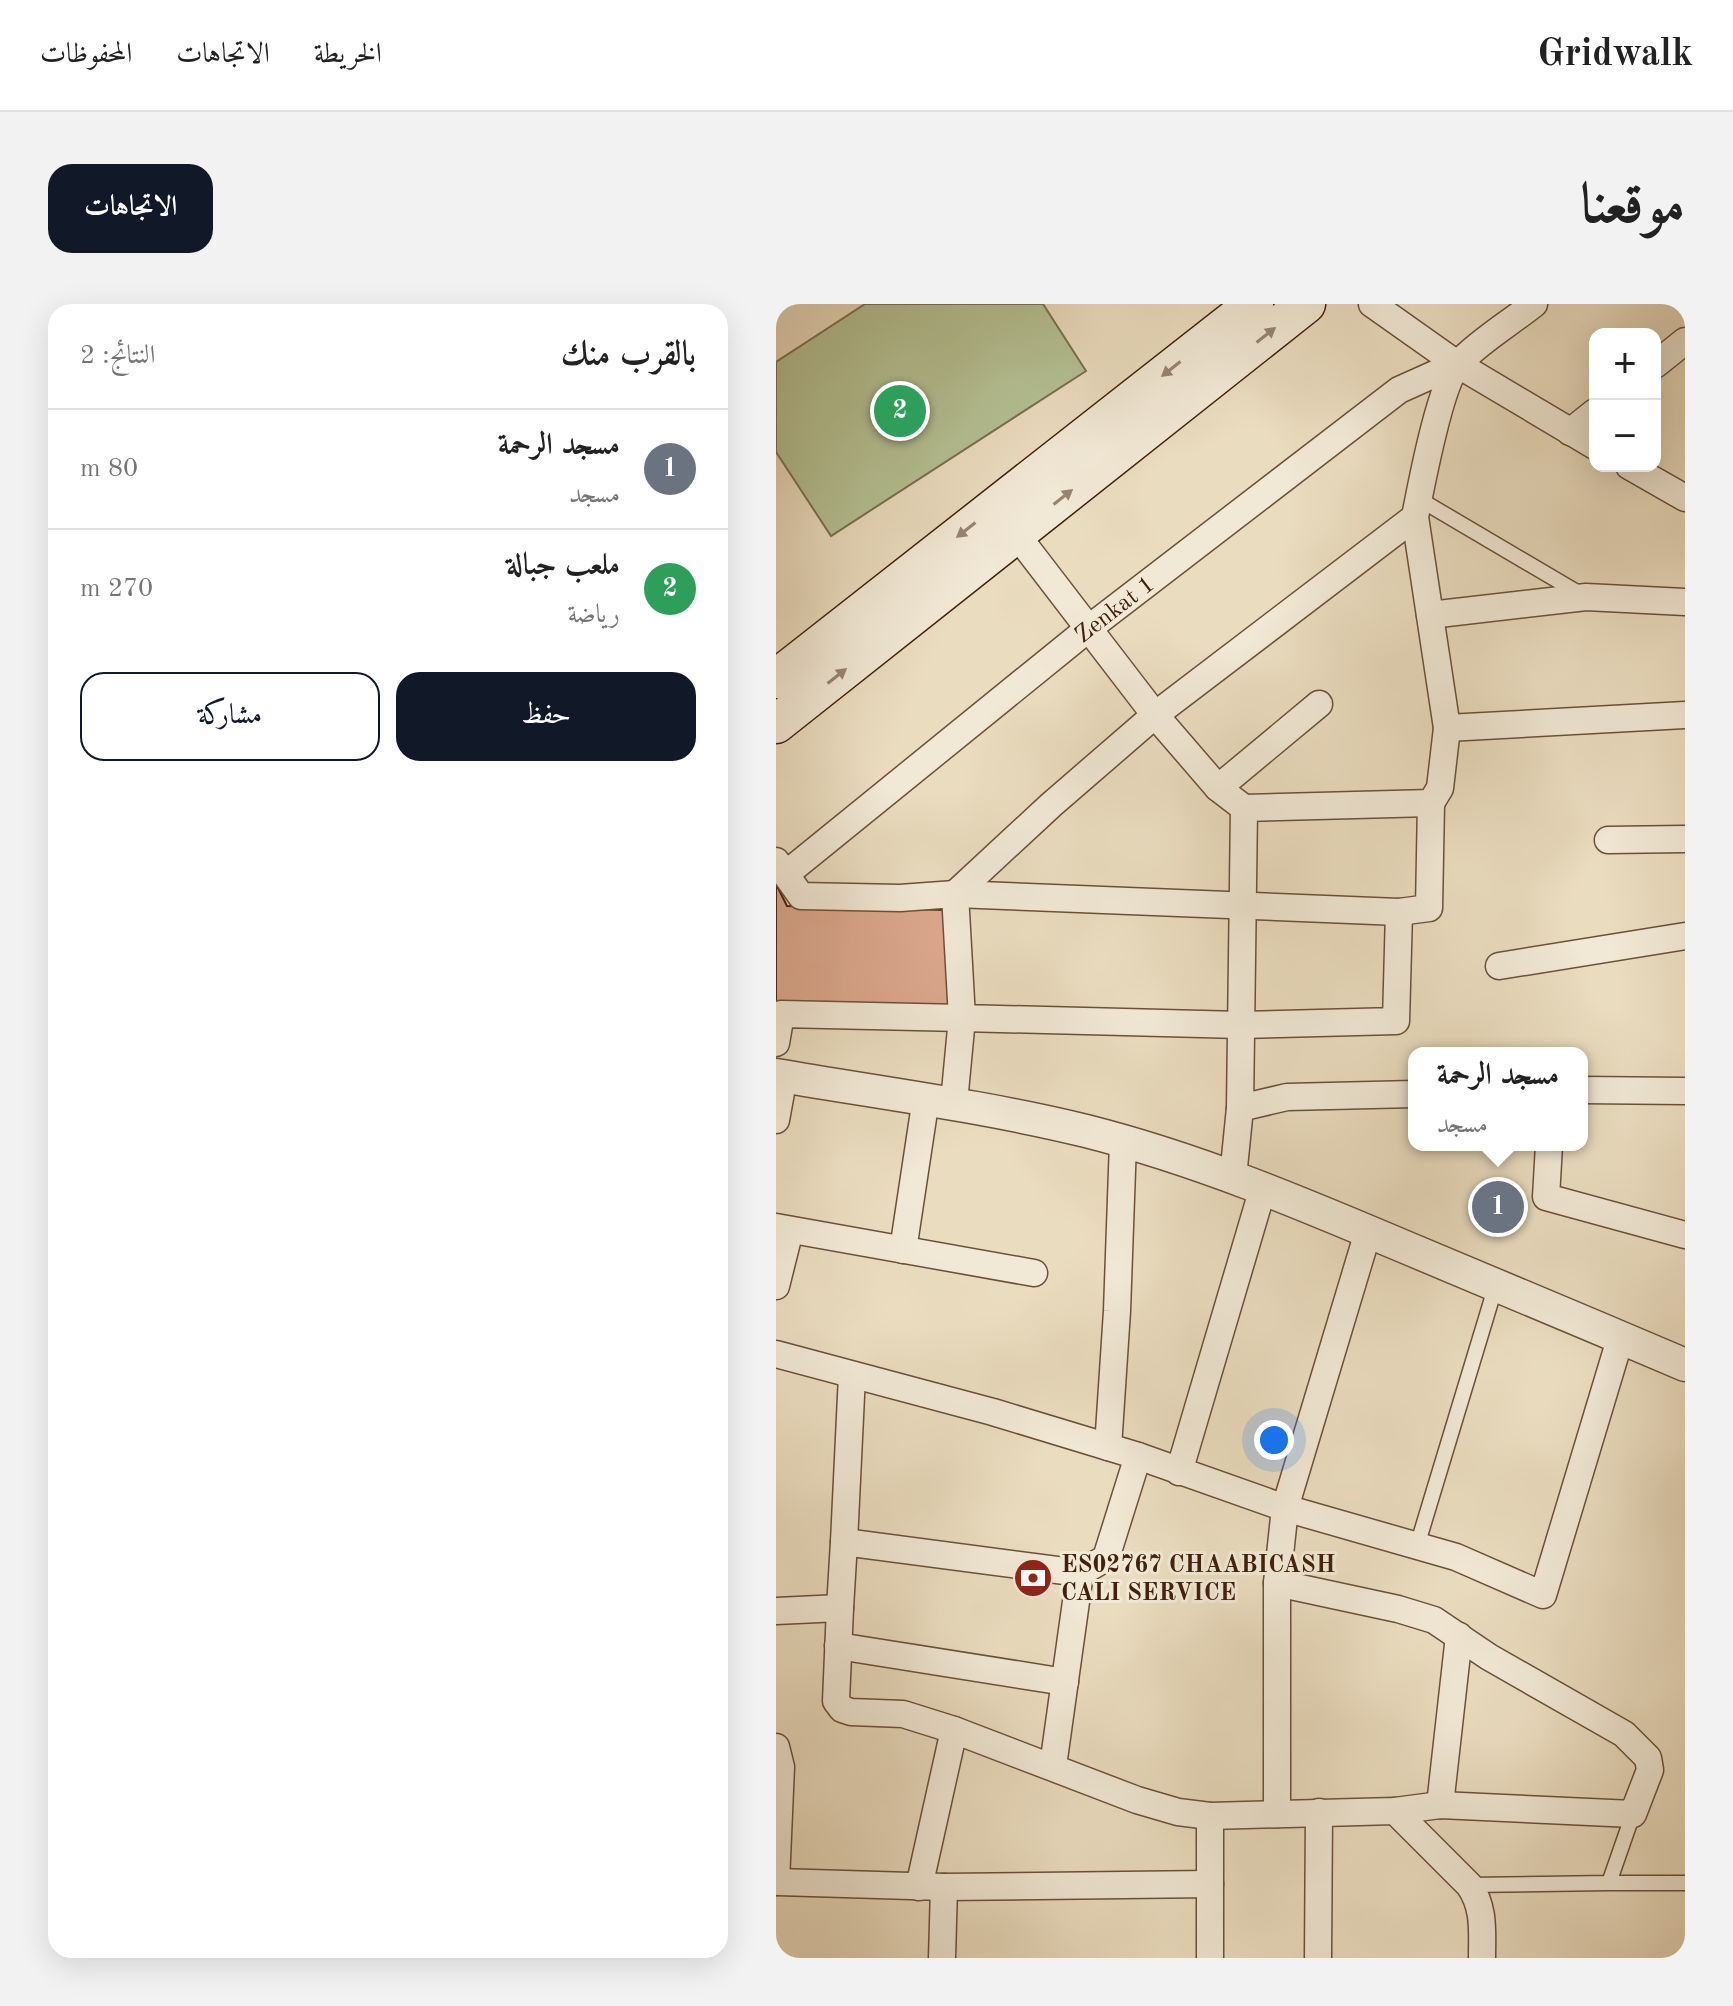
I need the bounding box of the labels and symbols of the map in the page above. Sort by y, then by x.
one-way arrow [1256,328,1276,344]
one-way arrow [1161,361,1181,377]
pin: 2 [874,381,926,441]
one-way arrow [1053,489,1073,506]
one-way arrow [956,521,976,537]
street label: Zenkat 1 [1071,573,1160,648]
one-way arrow [827,668,847,685]
pin: 1 [1472,1177,1524,1237]
your location [1254,1420,1294,1460]
place label: ES02767 CHAABICASH CALI SERVICE [1061,1554,1335,1606]
bank icon: ES02767 CHAABICASH CALI SERVICE [1012,1557,1054,1599]

